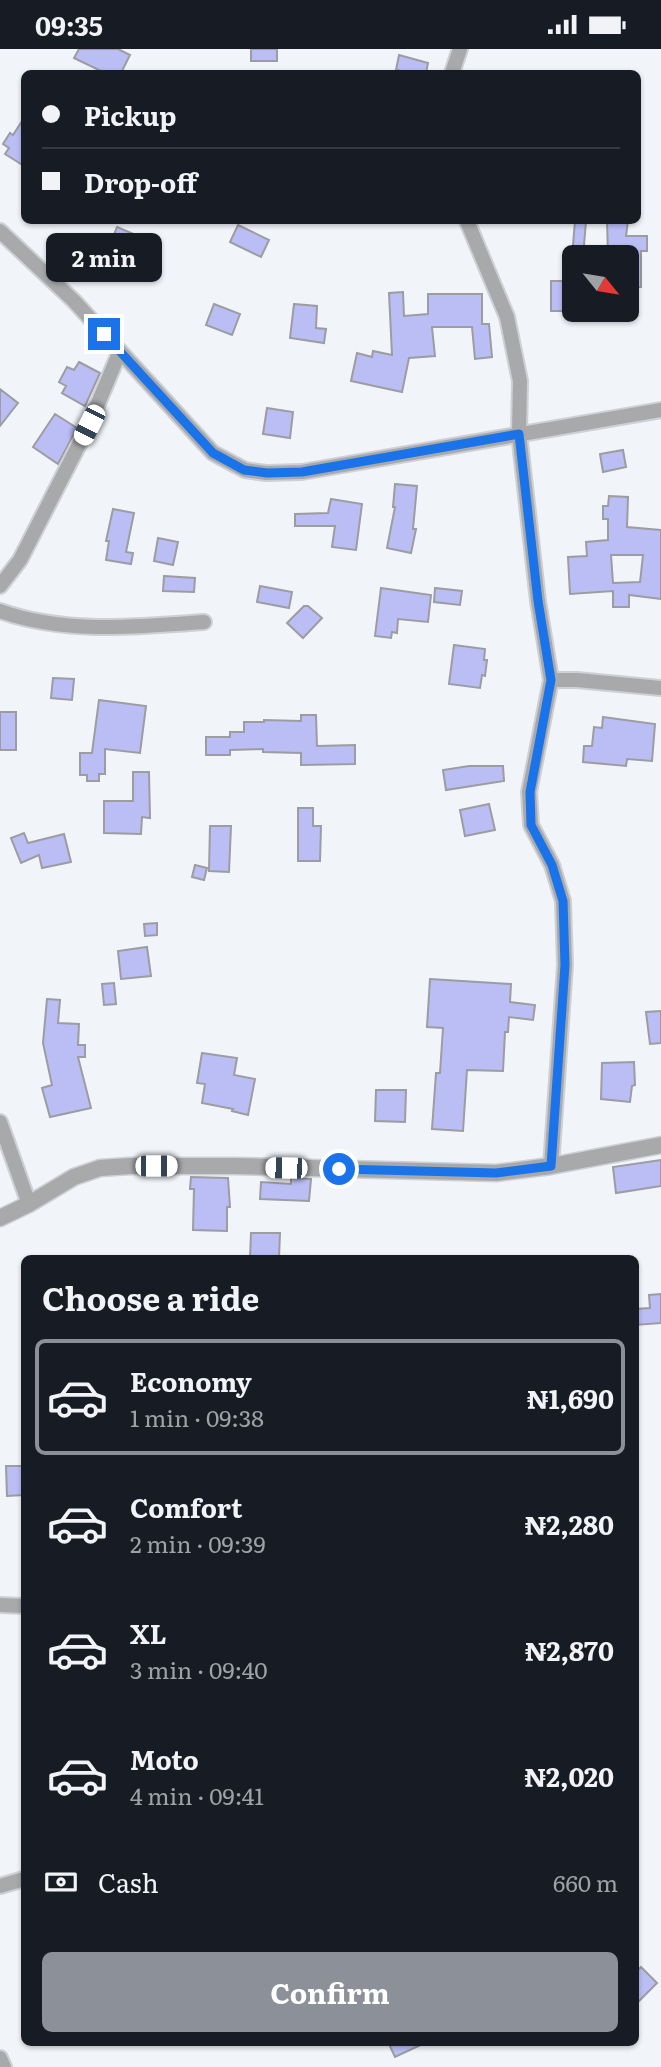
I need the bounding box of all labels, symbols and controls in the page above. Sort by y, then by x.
text: 09:35 [35,5,103,44]
text: Pickup [84,95,176,134]
text: Drop-off [84,162,197,201]
callout: 2 min [46,233,162,281]
text: 2 min [72,240,136,274]
north arrow [562,245,639,322]
map controls [562,245,639,322]
route end [88,318,120,350]
car [71,402,108,448]
route start [323,1153,355,1185]
car [136,1156,178,1177]
car [265,1157,308,1179]
text: Choose a ride [42,1273,259,1321]
text: Economy [130,1361,252,1400]
icon: car [46,1366,109,1429]
text: ₦1,690 [527,1378,614,1417]
text: 1 min · 09:38 [130,1400,264,1434]
text: Comfort [130,1487,242,1526]
icon: car [46,1492,109,1555]
text: ₦2,280 [524,1504,614,1543]
text: 2 min · 09:39 [130,1526,266,1560]
text: XL [130,1613,167,1652]
icon: car [46,1618,109,1681]
text: ₦2,870 [525,1630,614,1669]
text: 3 min · 09:40 [130,1652,268,1686]
text: Moto [130,1739,199,1778]
icon: car [46,1744,109,1807]
text: ₦2,020 [524,1756,614,1795]
text: 4 min · 09:41 [130,1778,264,1812]
text: Cash [98,1862,159,1901]
icon: cash [42,1863,80,1901]
text: 660 m [553,1865,618,1899]
button: Confirm [42,1952,618,2032]

